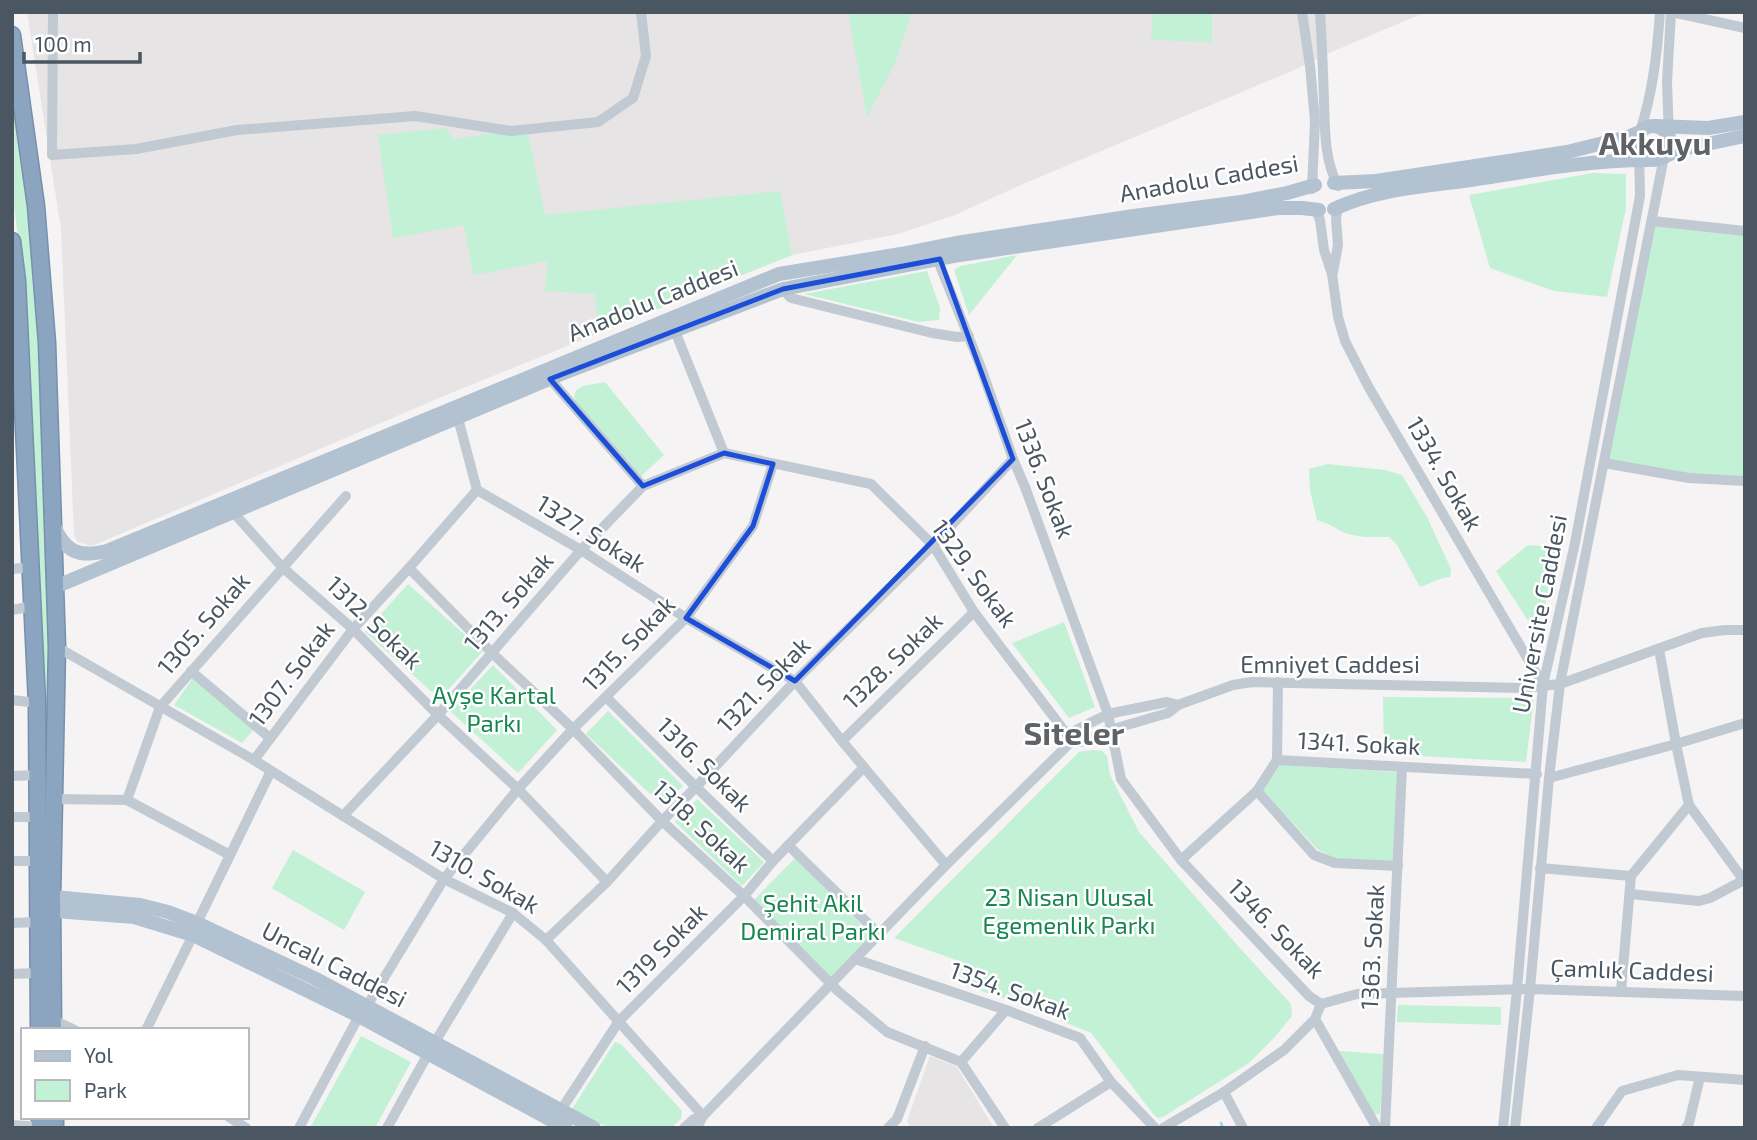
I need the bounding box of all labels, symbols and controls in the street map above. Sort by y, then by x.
scale bar [24,21,140,65]
text: 100 m [35,31,92,56]
district label: Akkuyu [1599,123,1711,162]
street label: Anadolu Caddesi [1117,148,1300,208]
street label: Anadolu Caddesi [563,252,742,347]
street label: 1334. Sokak [1401,411,1489,535]
street label: 1336. Sokak [1009,415,1081,542]
street label: 1327. Sokak [532,488,652,578]
street label: Universite Caddesi [1505,512,1572,716]
street label: 1329. Sokak [927,514,1024,632]
street label: 1313. Sokak [457,546,559,656]
street label: 1305. Sokak [151,566,255,680]
street label: 1312. Sokak [321,569,429,675]
street label: 1315. Sokak [576,589,680,697]
street label: 1328. Sokak [836,606,948,714]
street label: 1307. Sokak [242,615,340,731]
street label: 1321. Sokak [710,630,816,738]
street label: Emniyet Caddesi [1240,649,1420,678]
park label: Ayşe Kartal Parkı [432,680,556,737]
street label: 1316. Sokak [652,711,758,817]
district label: Siteler [1024,713,1125,751]
street label: 1341. Sokak [1297,725,1421,760]
street label: 1318. Sokak [647,773,757,878]
street label: 1310. Sokak [424,833,545,919]
street label: 1346. Sokak [1223,872,1332,984]
park label: 23 Nisan Ulusal Egemenlik Parkı [983,882,1155,939]
street label: 1363. Sokak [1354,883,1389,1010]
park label: Şehit Akil Demiral Parkı [740,888,886,945]
street label: 1319 Sokak [610,897,712,999]
street label: Uncalı Caddesi [257,915,412,1013]
street label: Çamlık Caddesi [1550,952,1714,988]
street label: 1354. Sokak [946,954,1075,1025]
legend [21,1028,248,1119]
text: Yol [84,1042,113,1067]
text: Park [84,1077,127,1102]

